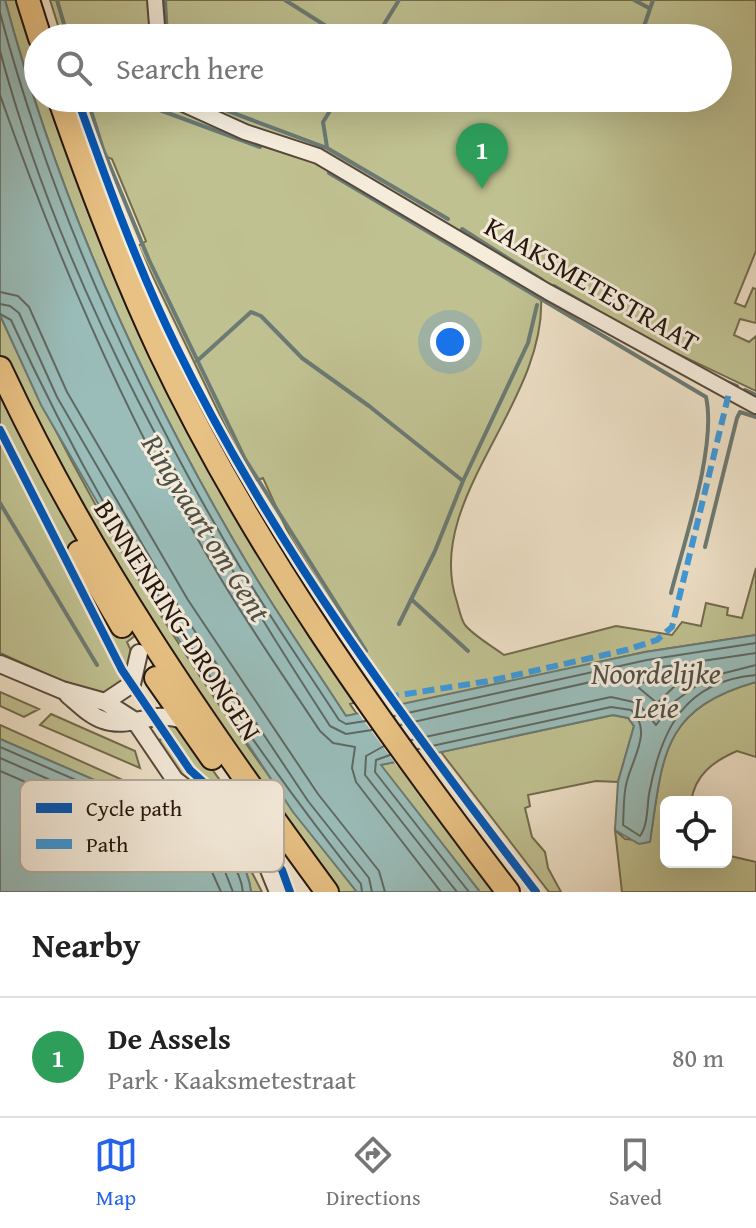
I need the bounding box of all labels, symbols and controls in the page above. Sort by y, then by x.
search box [24,24,732,112]
icon: search [52,46,96,90]
text: Search here [116,46,264,90]
pin: 1 [456,123,508,189]
street label: KAAKSMETESTRAAT [477,205,707,362]
your location [430,322,470,362]
water label: Ringvaart om Gent [131,424,282,630]
street label: BINNENRING-DRONGEN [85,491,272,748]
water label: Noordelijke Leie [590,651,721,729]
legend [20,780,284,872]
text: Cycle path [86,792,183,824]
map controls [660,796,732,868]
button: locate [660,796,732,868]
text: Path [86,828,129,860]
text: Nearby [32,920,141,969]
text: De Assels [108,1016,231,1060]
text: 1 [51,1038,65,1077]
text: 80 m [672,1038,724,1077]
text: Park · Kaaksmetestraat [108,1060,356,1099]
tab: Map [94,1133,138,1213]
tab: Directions [326,1133,421,1213]
tab: Saved [609,1133,662,1213]

